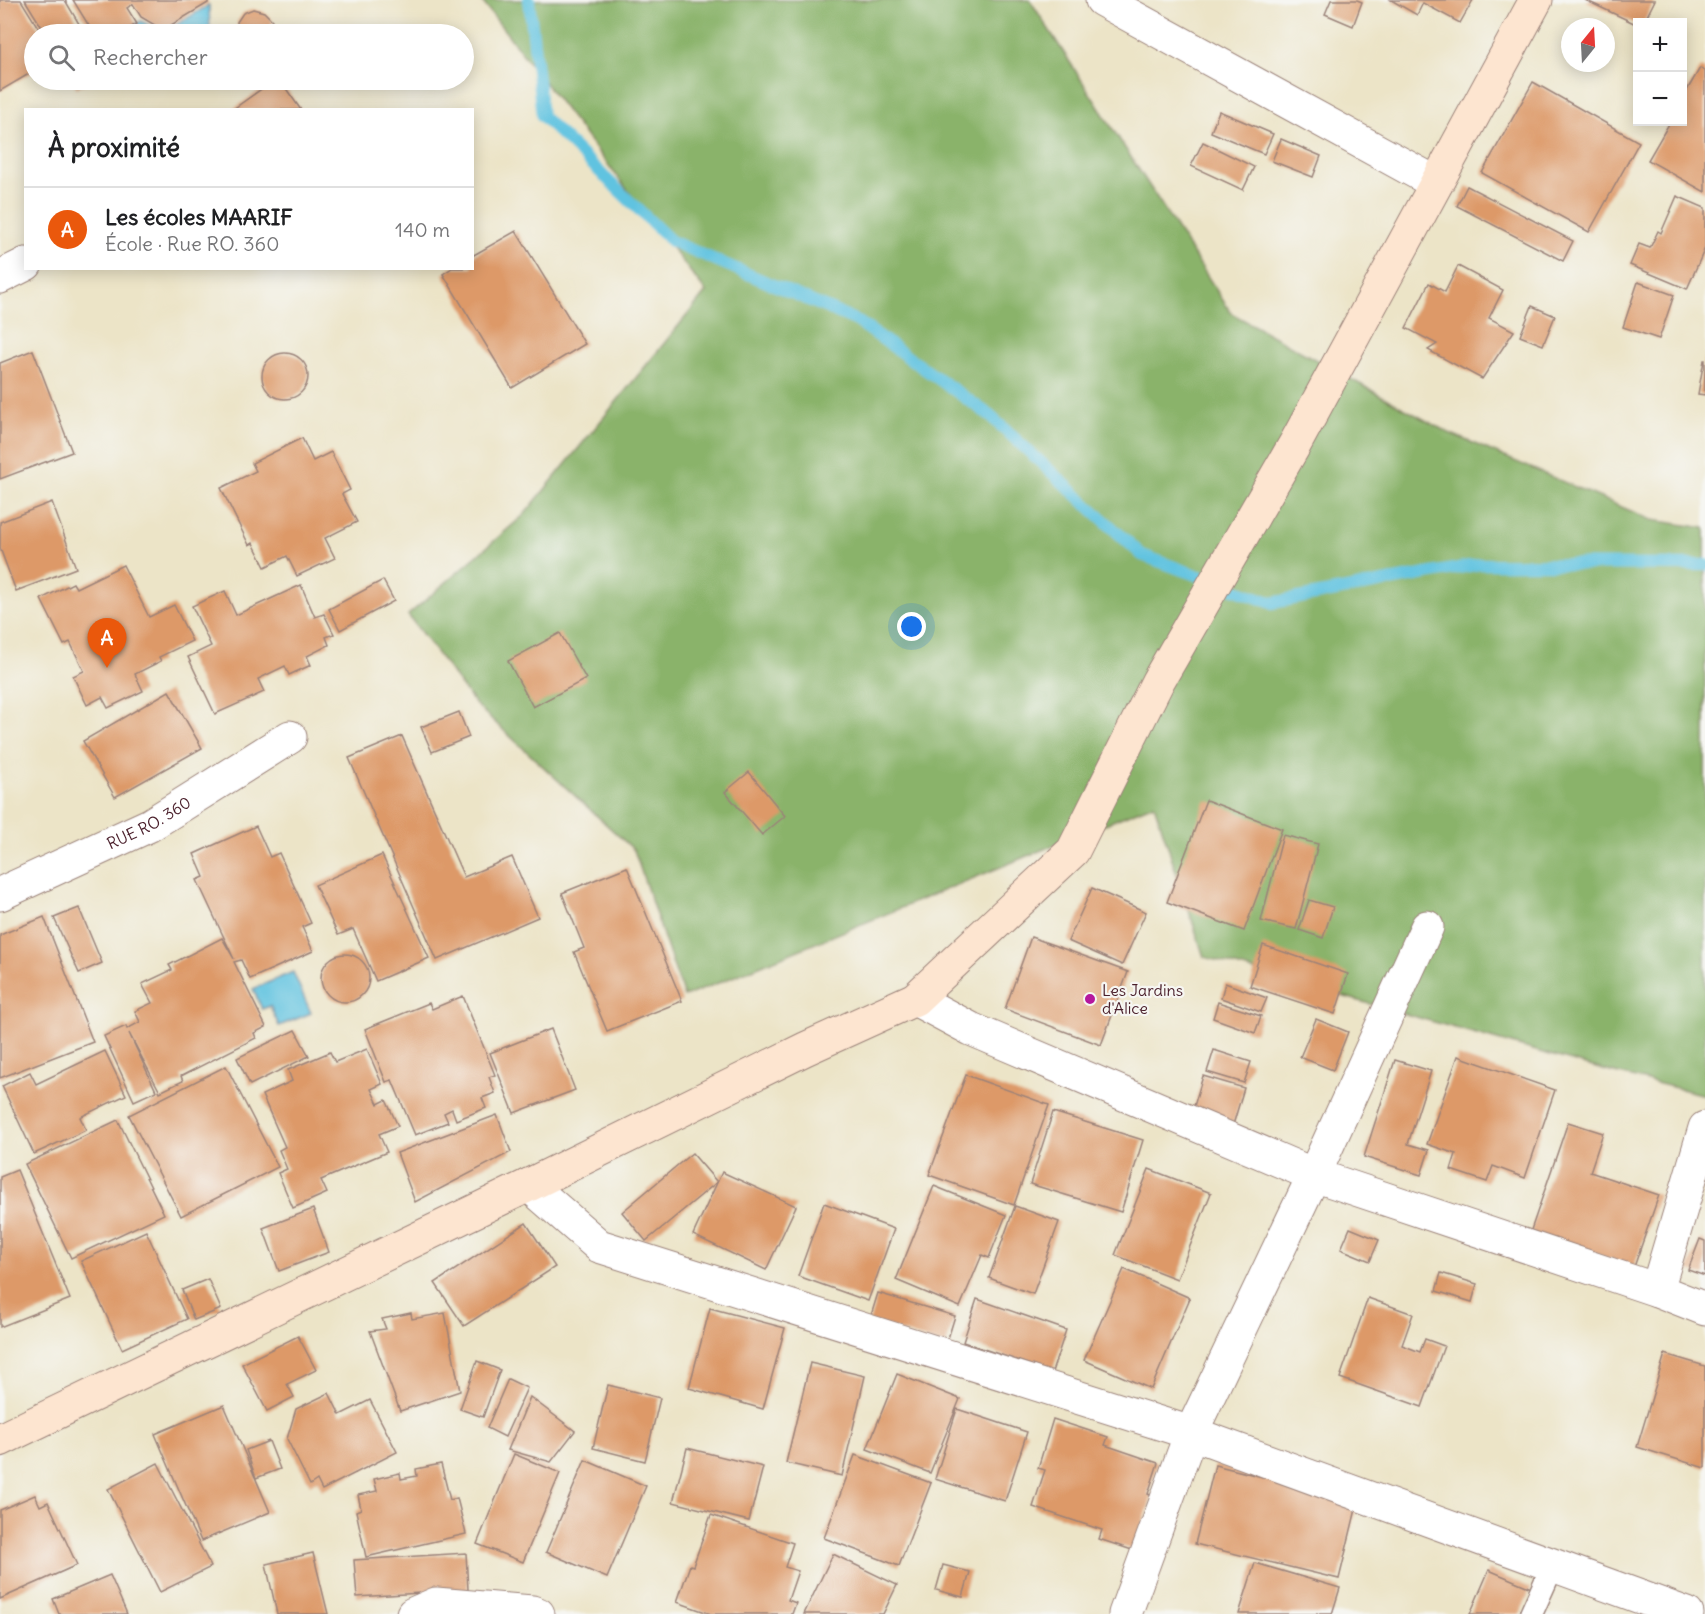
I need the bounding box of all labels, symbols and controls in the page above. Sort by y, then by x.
north arrow [1561,18,1615,72]
map controls [1633,18,1687,126]
button: + [1633,18,1687,72]
search box [24,24,474,90]
icon: search [45,41,78,74]
text: Rechercher [93,43,208,71]
button: − [1633,72,1687,126]
text: À proximité [48,131,180,164]
text: Les écoles MAARIF [105,203,293,231]
text: A [61,217,74,242]
text: 140 m [395,217,450,242]
text: École · Rue RO. 360 [105,231,279,256]
your location [897,612,926,641]
pin: A [88,618,126,668]
street label: RUE RO. 360 [104,792,194,853]
place label: Les Jardins d'Alice [1102,980,1183,1018]
marker: Les Jardins d'Alice [1083,992,1097,1006]

